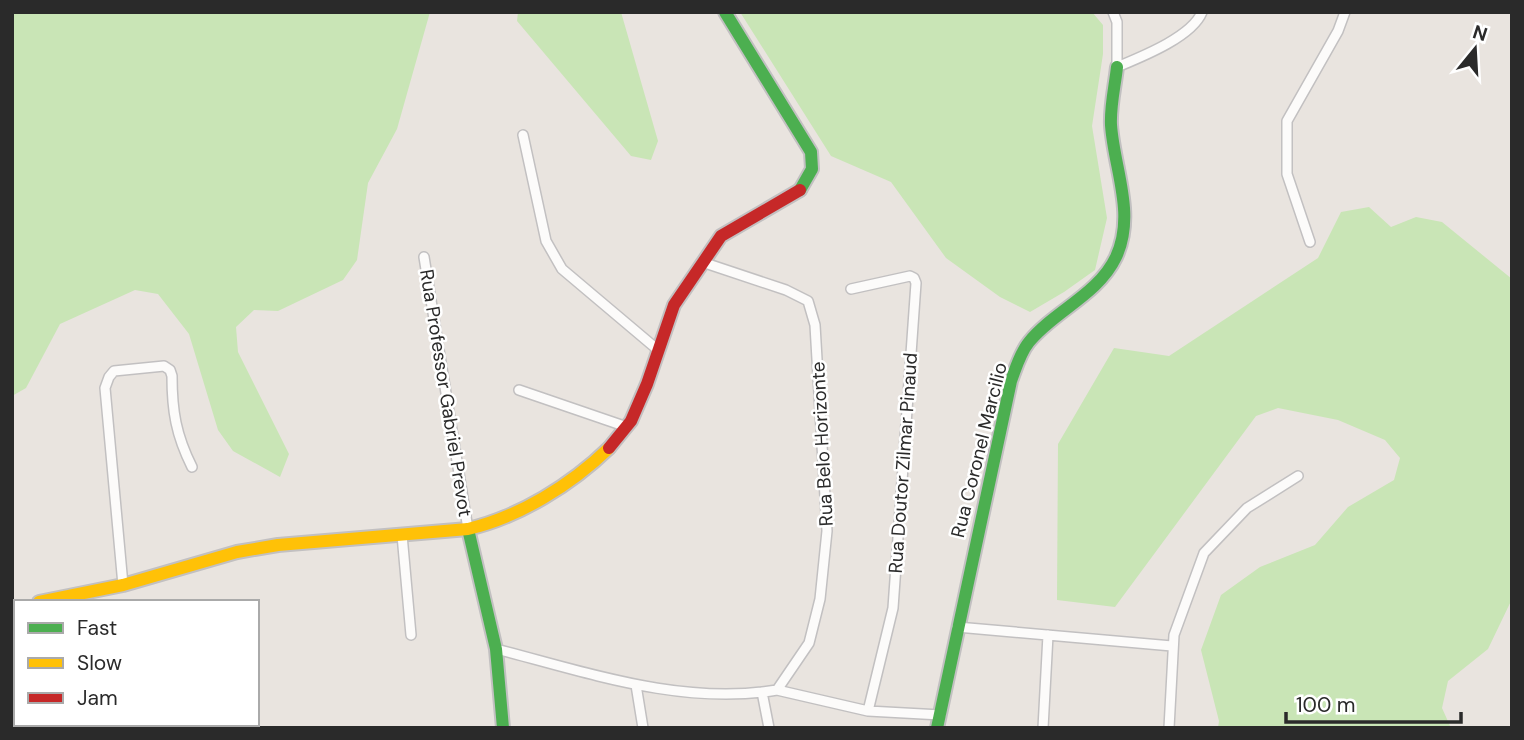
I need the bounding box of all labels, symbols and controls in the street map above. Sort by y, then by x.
north arrow [1440,14,1510,84]
text: N [1470,19,1491,47]
street label: Rua Professor Gabriel Prevot [414,268,478,518]
street label: Rua Doutor Zilmar Pinaud [883,352,923,574]
street label: Rua Coronel Marcilio [945,360,1013,540]
street label: Rua Belo Horizonte [805,361,839,527]
legend [14,600,259,726]
text: Fast [77,614,117,642]
text: Slow [77,649,122,677]
scale bar [1286,680,1461,724]
text: Jam [77,684,118,712]
text: 100 m [1296,691,1356,719]

